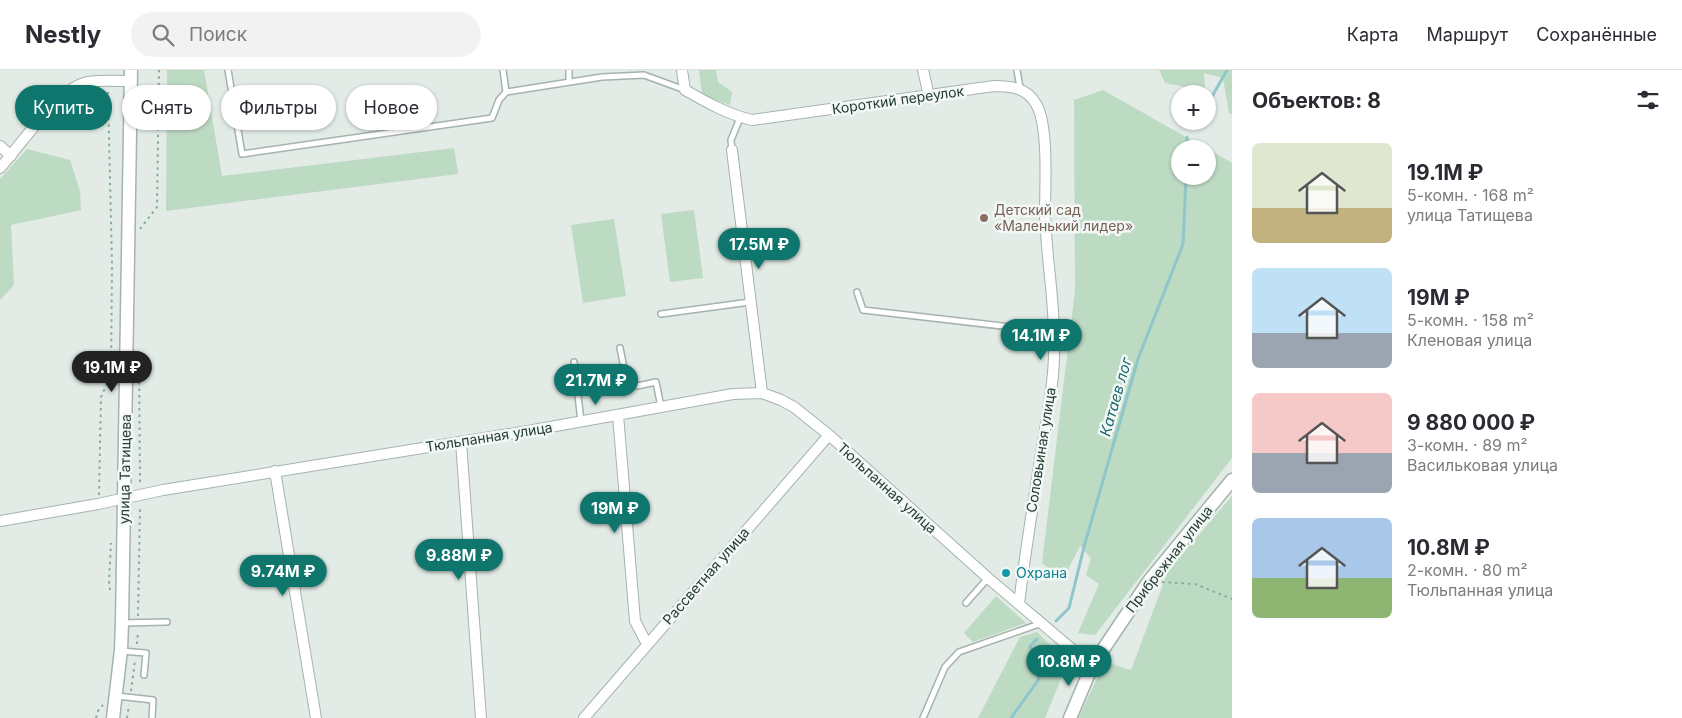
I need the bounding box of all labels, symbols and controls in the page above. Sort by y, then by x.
search box [131,12,481,57]
text: Nestly [25,20,101,49]
icon: search [149,21,177,49]
text: Поиск [189,23,247,46]
text: Карта [1347,24,1399,45]
text: Маршрут [1427,24,1508,45]
text: Сохранённые [1536,24,1657,45]
street label: Короткий переулок [831,82,965,117]
chip: Купить [15,85,112,130]
chip: Снять [122,85,211,130]
chip: Фильтры [221,85,336,130]
chip: Новое [346,85,437,130]
map controls [1171,85,1216,185]
button: + [1171,85,1216,130]
icon: filters [1634,86,1662,114]
text: Объектов: 8 [1252,88,1381,113]
button: − [1171,140,1216,185]
text: 19.1M ₽ [1407,160,1483,185]
icon: home [1292,163,1352,223]
text: 5-комн. · 168 m² [1407,185,1534,205]
place label: Детский сад «Маленький лидер» [994,201,1133,234]
text: улица Татищева [1407,205,1533,225]
marker: Детский сад «Маленький лидер» [978,212,990,224]
pin: 17.5M ₽ [713,228,805,270]
text: 17.5M ₽ [729,234,789,254]
text: 19M ₽ [1407,285,1470,310]
icon: home [1292,288,1352,348]
text: 5-комн. · 158 m² [1407,310,1534,330]
pin: 14.1M ₽ [995,318,1087,361]
text: 14.1M ₽ [1012,325,1070,345]
text: Кленовая улица [1407,330,1532,350]
pin: 19.1M ₽ [66,350,158,393]
water label: Катаев лог [1095,355,1136,438]
text: 19.1M ₽ [83,357,141,377]
pin: 21.7M ₽ [550,364,642,406]
text: 21.7M ₽ [565,370,627,390]
street label: Соловьиная улица [1022,386,1059,514]
text: 9 880 000 ₽ [1407,410,1535,435]
icon: home [1292,413,1352,473]
street label: улица Татищева [115,414,134,524]
street label: Тюльпанная улица [424,418,553,455]
text: 3-комн. · 89 m² [1407,435,1528,455]
street label: Тюльпанная улица [834,439,941,537]
text: Васильковая улица [1407,455,1558,475]
pin: 19M ₽ [580,492,650,534]
text: 19M ₽ [591,498,639,518]
street label: Прибрежная улица [1122,502,1216,616]
street label: Рассветная улица [659,524,752,628]
text: 10.8M ₽ [1407,535,1490,560]
pin: 9.88M ₽ [413,538,505,581]
icon: home [1292,538,1352,598]
text: 9.88M ₽ [426,545,492,565]
pin: 9.74M ₽ [237,554,329,597]
text: 2-комн. · 80 m² [1407,560,1528,580]
text: 9.74M ₽ [251,561,315,581]
place label: Охрана [1016,564,1067,581]
marker: Охрана [1000,567,1012,579]
text: Тюльпанная улица [1407,580,1553,600]
pin: 10.8M ₽ [1023,644,1115,687]
text: 10.8M ₽ [1037,651,1101,671]

